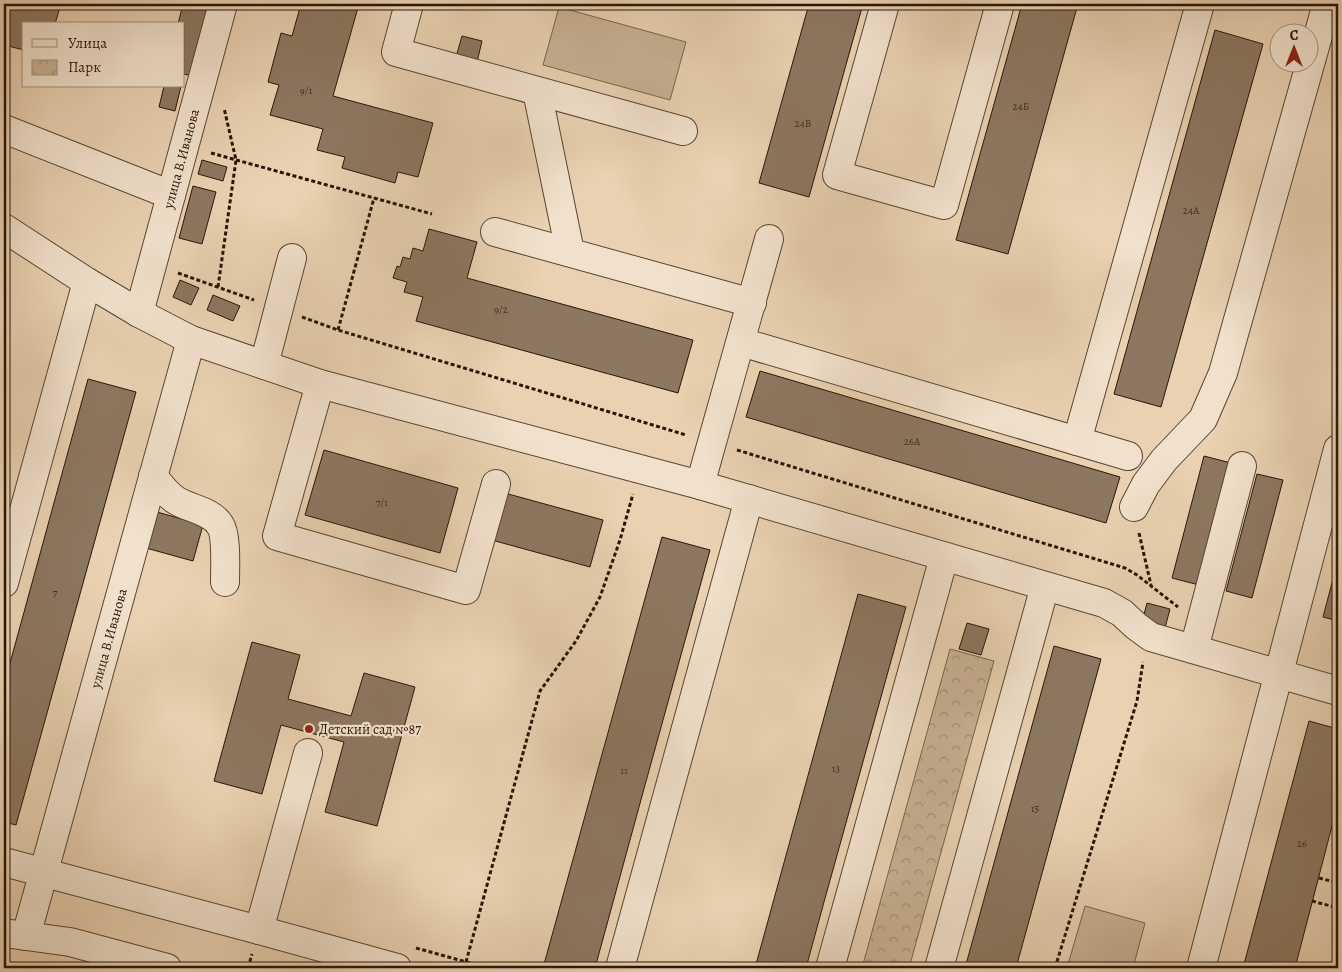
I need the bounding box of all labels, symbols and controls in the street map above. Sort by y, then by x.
legend [22,22,185,88]
north arrow [1270,22,1320,72]
text: С [1290,26,1299,45]
text: Улица [68,33,107,53]
text: Парк [68,57,101,77]
house number: 9/1 [300,83,312,98]
house number: 24Б [1013,99,1029,114]
street label: улица В.Иванова [158,106,204,212]
house number: 24В [795,116,811,131]
house number: 24А [1183,203,1200,218]
house number: 9/2 [494,302,508,317]
house number: 26А [904,434,921,449]
house number: 7/1 [376,495,388,510]
house number: 7 [53,585,58,600]
street label: улица В.Иванова [85,586,131,691]
place label: Детский сад №87 [319,720,421,739]
marker: Детский сад №87 [303,723,315,735]
house number: 13 [832,761,840,776]
house number: 11 [620,763,628,778]
house number: 15 [1031,801,1040,816]
house number: 26 [1297,836,1307,851]

